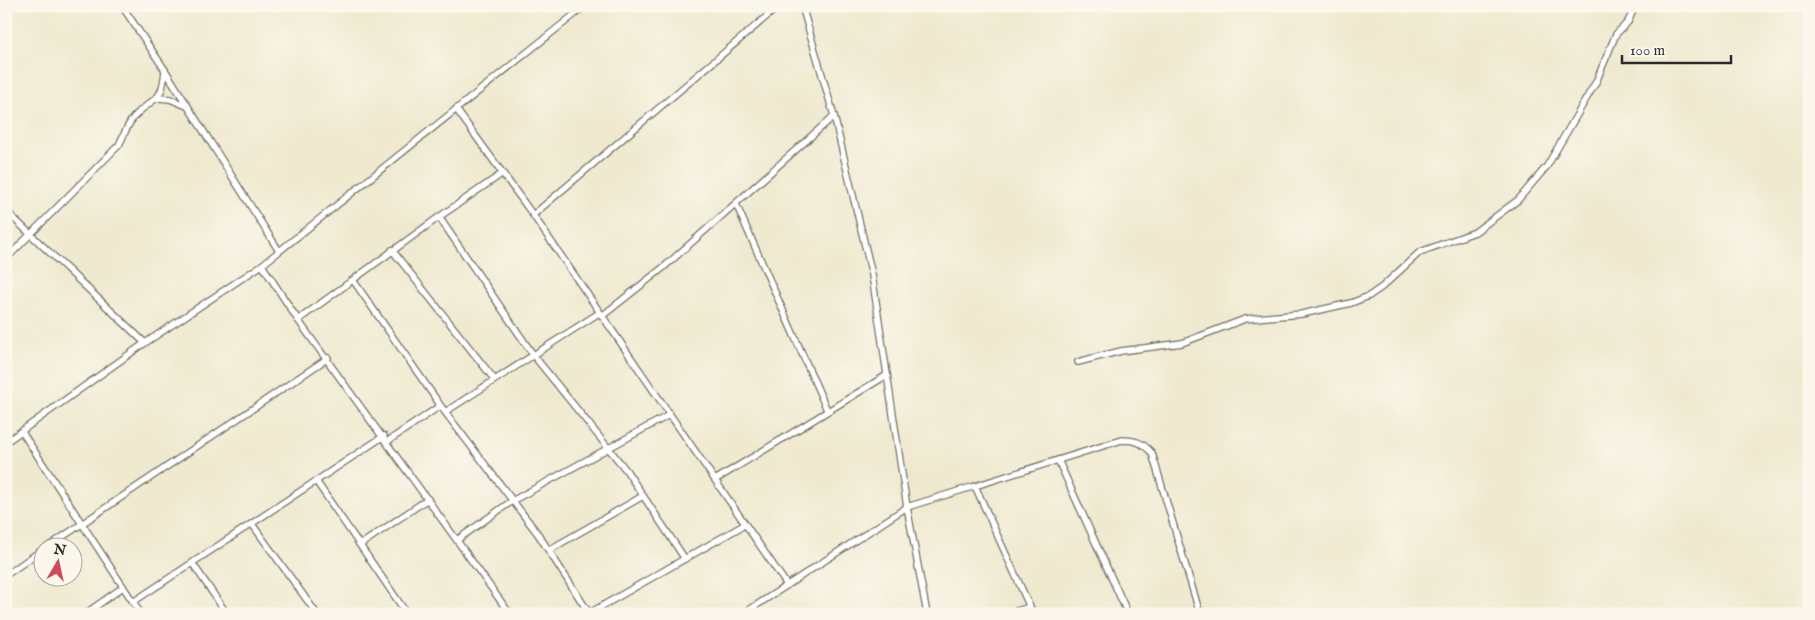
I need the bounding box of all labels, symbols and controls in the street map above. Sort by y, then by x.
scale bar [1622,32,1731,64]
text: 100 m [1630,41,1666,60]
north arrow [32,538,82,588]
text: N [51,540,67,560]

